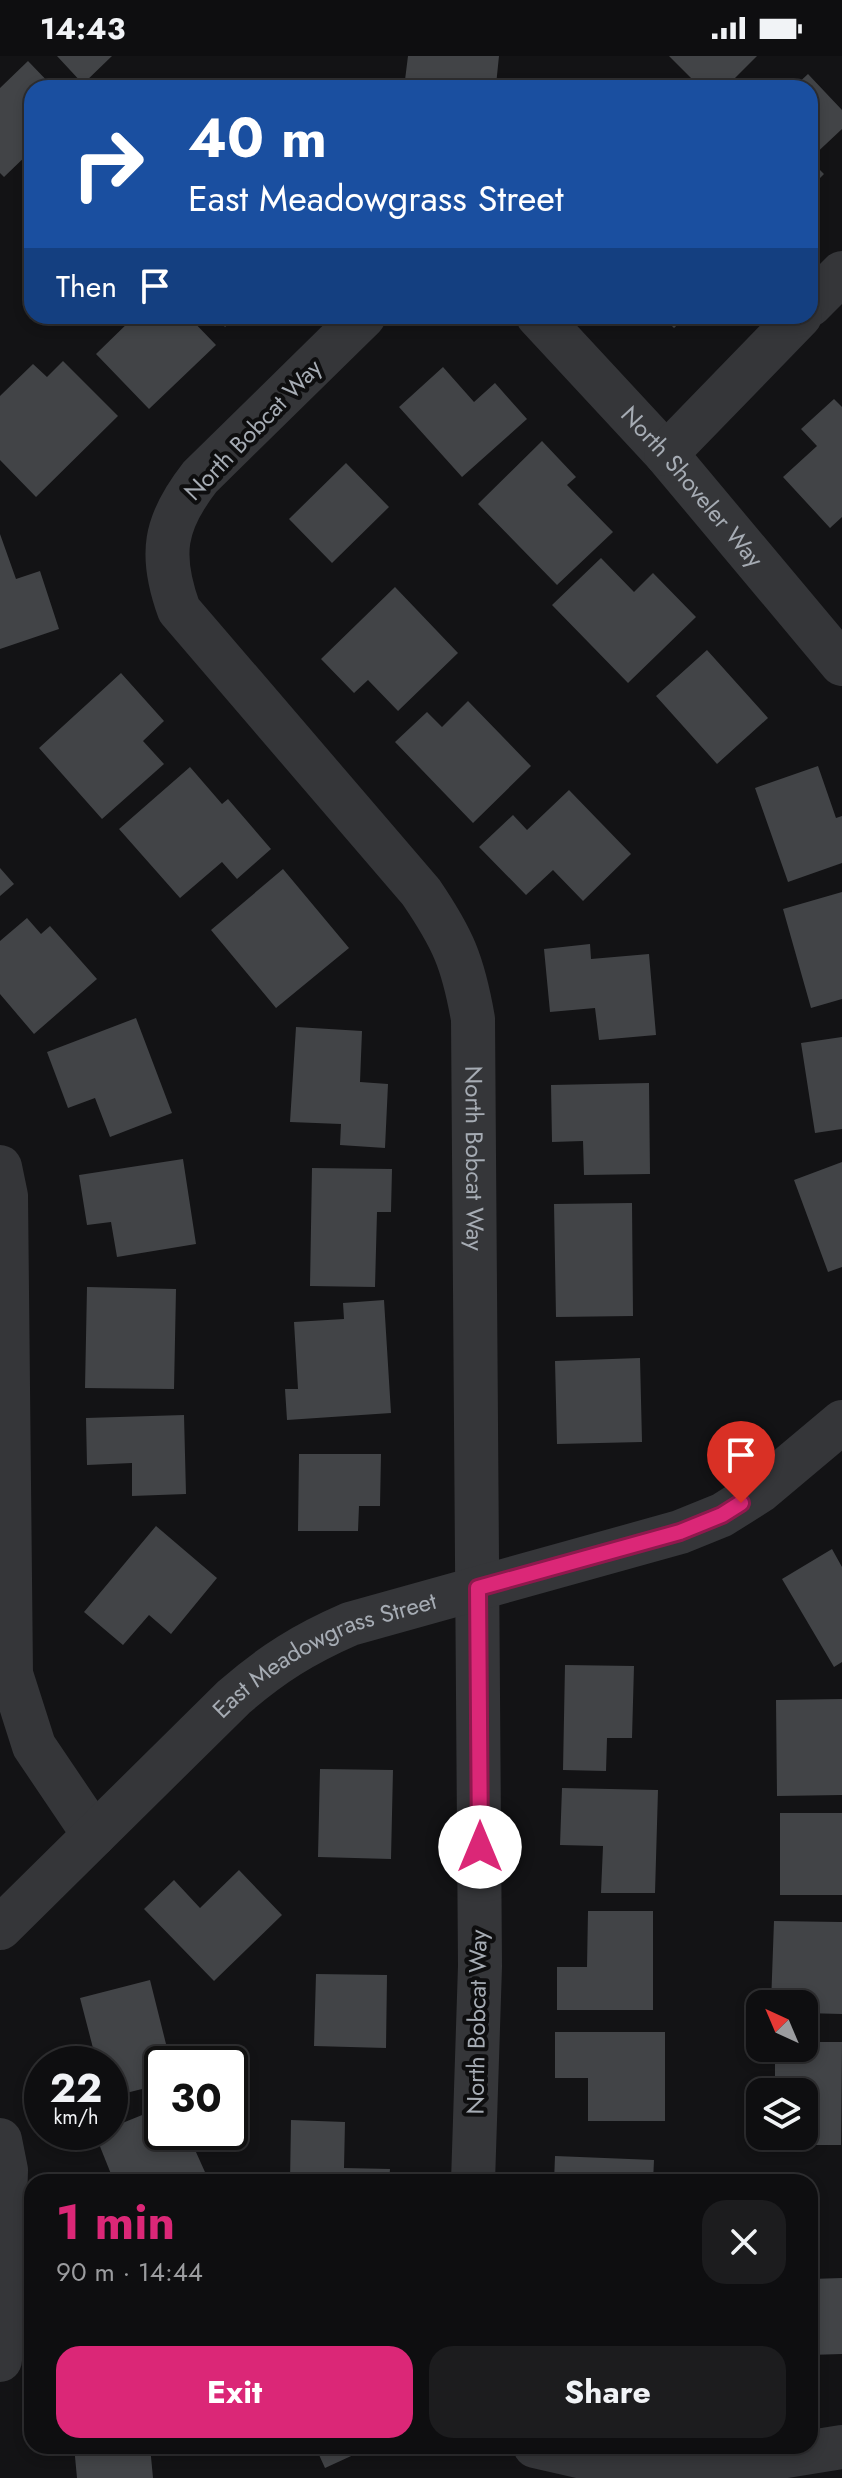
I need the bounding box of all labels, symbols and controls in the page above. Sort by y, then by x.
text: 14:43 [40,7,125,50]
text: 40 m [188,97,327,178]
icon: right [56,112,160,216]
text: East Meadowgrass Street [188,172,564,224]
icon: arrive [133,264,177,308]
text: Then [56,265,117,308]
street label: North Bobcat Way [176,351,330,508]
street label: North Shoveler Way [613,398,772,575]
street label: North Bobcat Way [456,1066,493,1251]
pin [707,1421,775,1503]
icon: arrive [719,1433,763,1477]
street label: East Meadowgrass Street [204,1583,440,1726]
position arrow [438,1805,522,1889]
street label: North Bobcat Way [457,1929,496,2115]
north arrow [746,1990,818,2062]
map controls [746,1990,818,2150]
speed limit sign: 30 [144,2046,248,2150]
text: 22 [50,2059,102,2117]
button: layers [746,2078,818,2150]
text: km/h [53,2103,99,2132]
text: 1 min [56,2188,175,2257]
button: close [702,2200,786,2284]
text: 90 m · 14:44 [56,2253,203,2291]
button: Exit [56,2346,413,2438]
button: Share [429,2346,786,2438]

